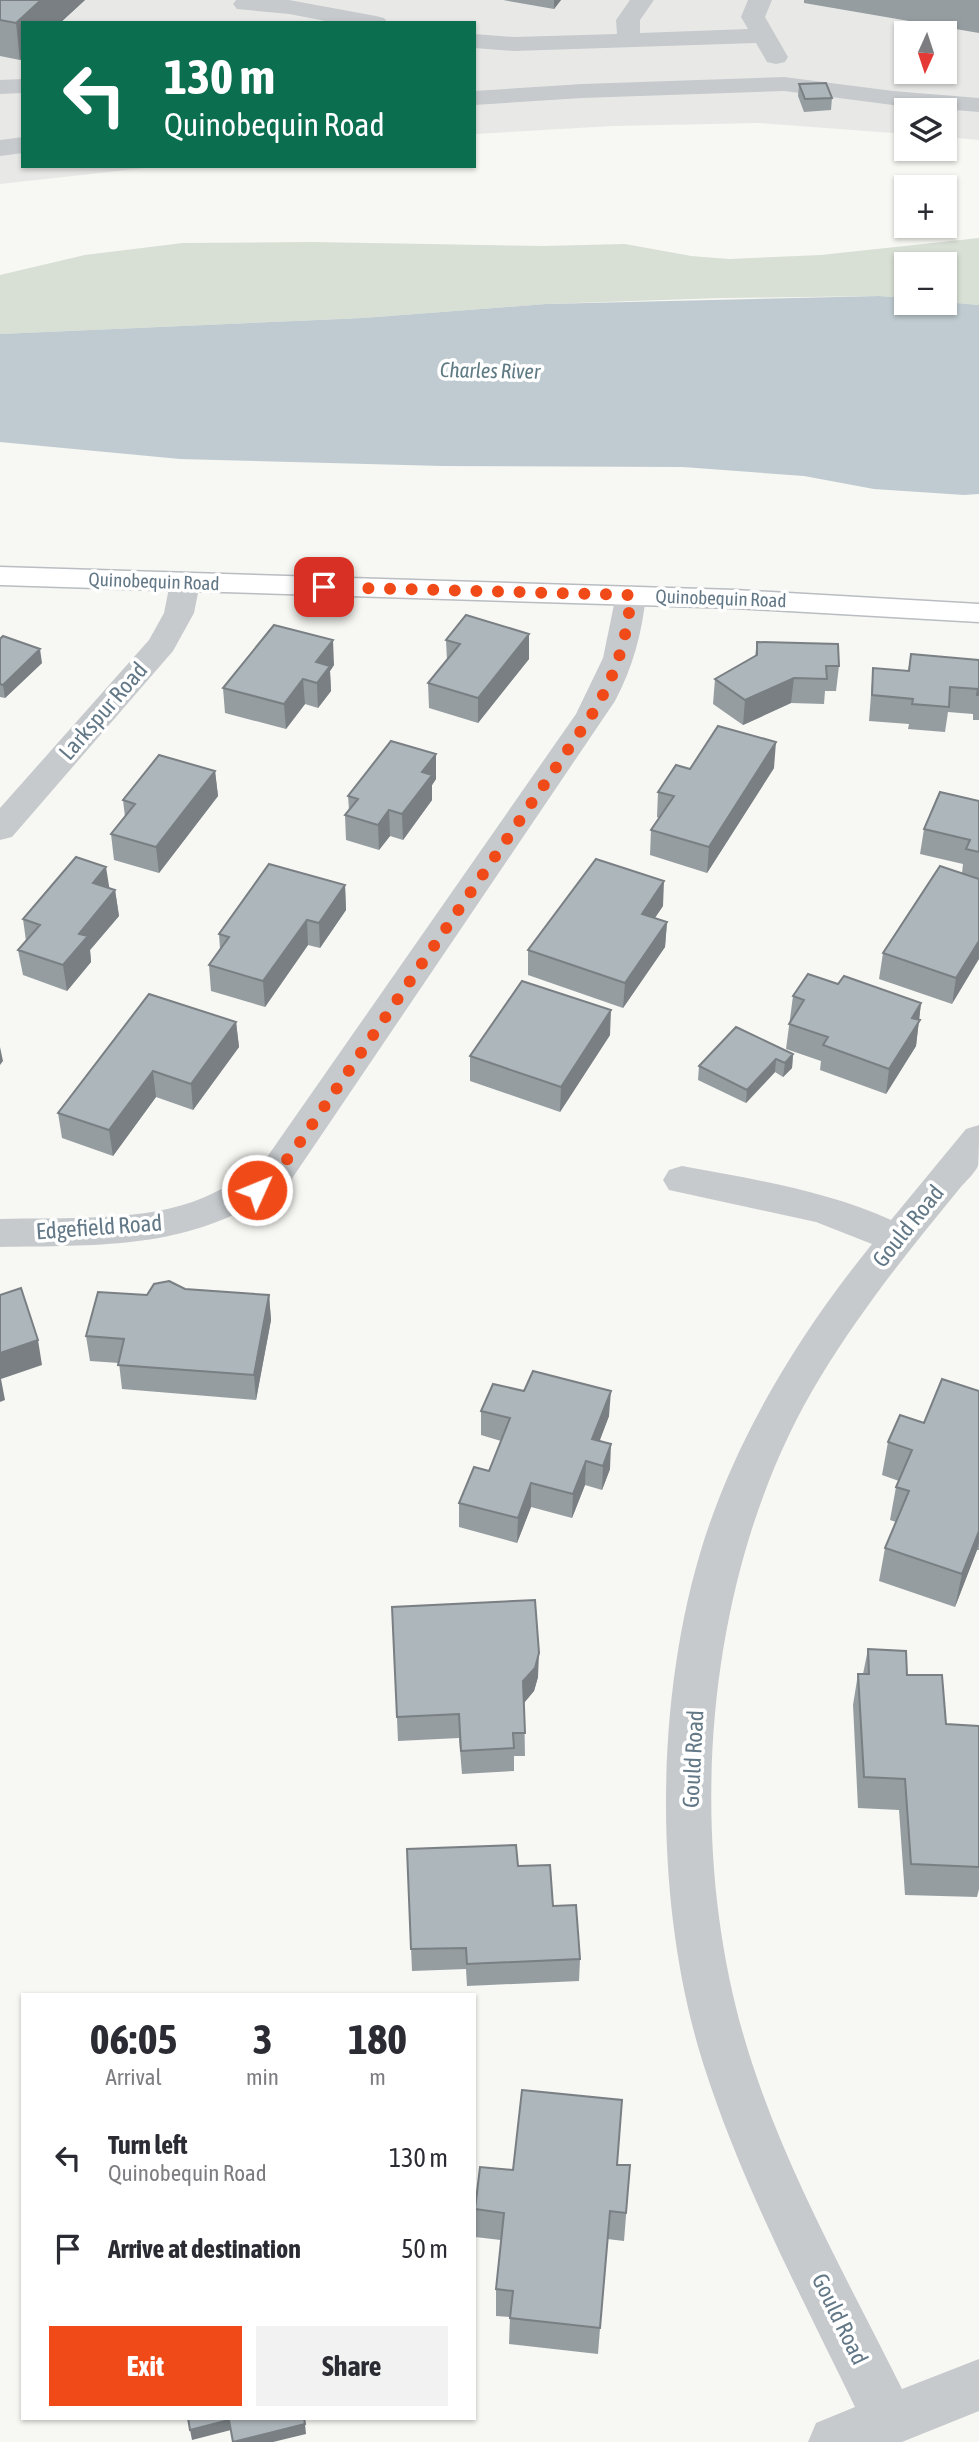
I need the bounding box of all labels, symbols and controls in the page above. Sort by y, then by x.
north arrow [894,21,957,84]
map controls [894,21,957,315]
text: 130 m [164,48,275,104]
icon: left [49,49,140,140]
button: layers [894,98,957,161]
text: Quinobequin Road [164,106,385,143]
button: + [894,175,957,238]
button: − [894,252,957,315]
water label: Charles River [440,357,541,383]
pin [294,557,354,617]
street label: Quinobequin Road [88,568,220,594]
icon: arrive [305,568,343,606]
street label: Quinobequin Road [655,585,787,611]
street label: Larkspur Road [54,657,152,765]
position arrow [220,1153,294,1227]
street label: Gould Road [867,1180,949,1272]
street label: Edgefield Road [35,1210,163,1244]
street label: Gould Road [677,1709,709,1809]
text: 06:05 [90,2015,177,2063]
text: 3 [253,2015,272,2063]
text: 180 [348,2015,407,2063]
text: Arrival [105,2064,162,2090]
text: min [246,2064,279,2090]
text: m [369,2064,386,2090]
text: Turn left [108,2130,188,2160]
icon: left [49,2139,87,2177]
text: 130 m [389,2143,448,2173]
text: Quinobequin Road [108,2160,267,2186]
icon: arrive [49,2230,87,2268]
text: Arrive at destination [108,2234,301,2264]
text: 50 m [401,2234,448,2264]
street label: Gould Road [807,2269,873,2369]
button: Exit [49,2326,242,2406]
button: Share [256,2326,448,2406]

